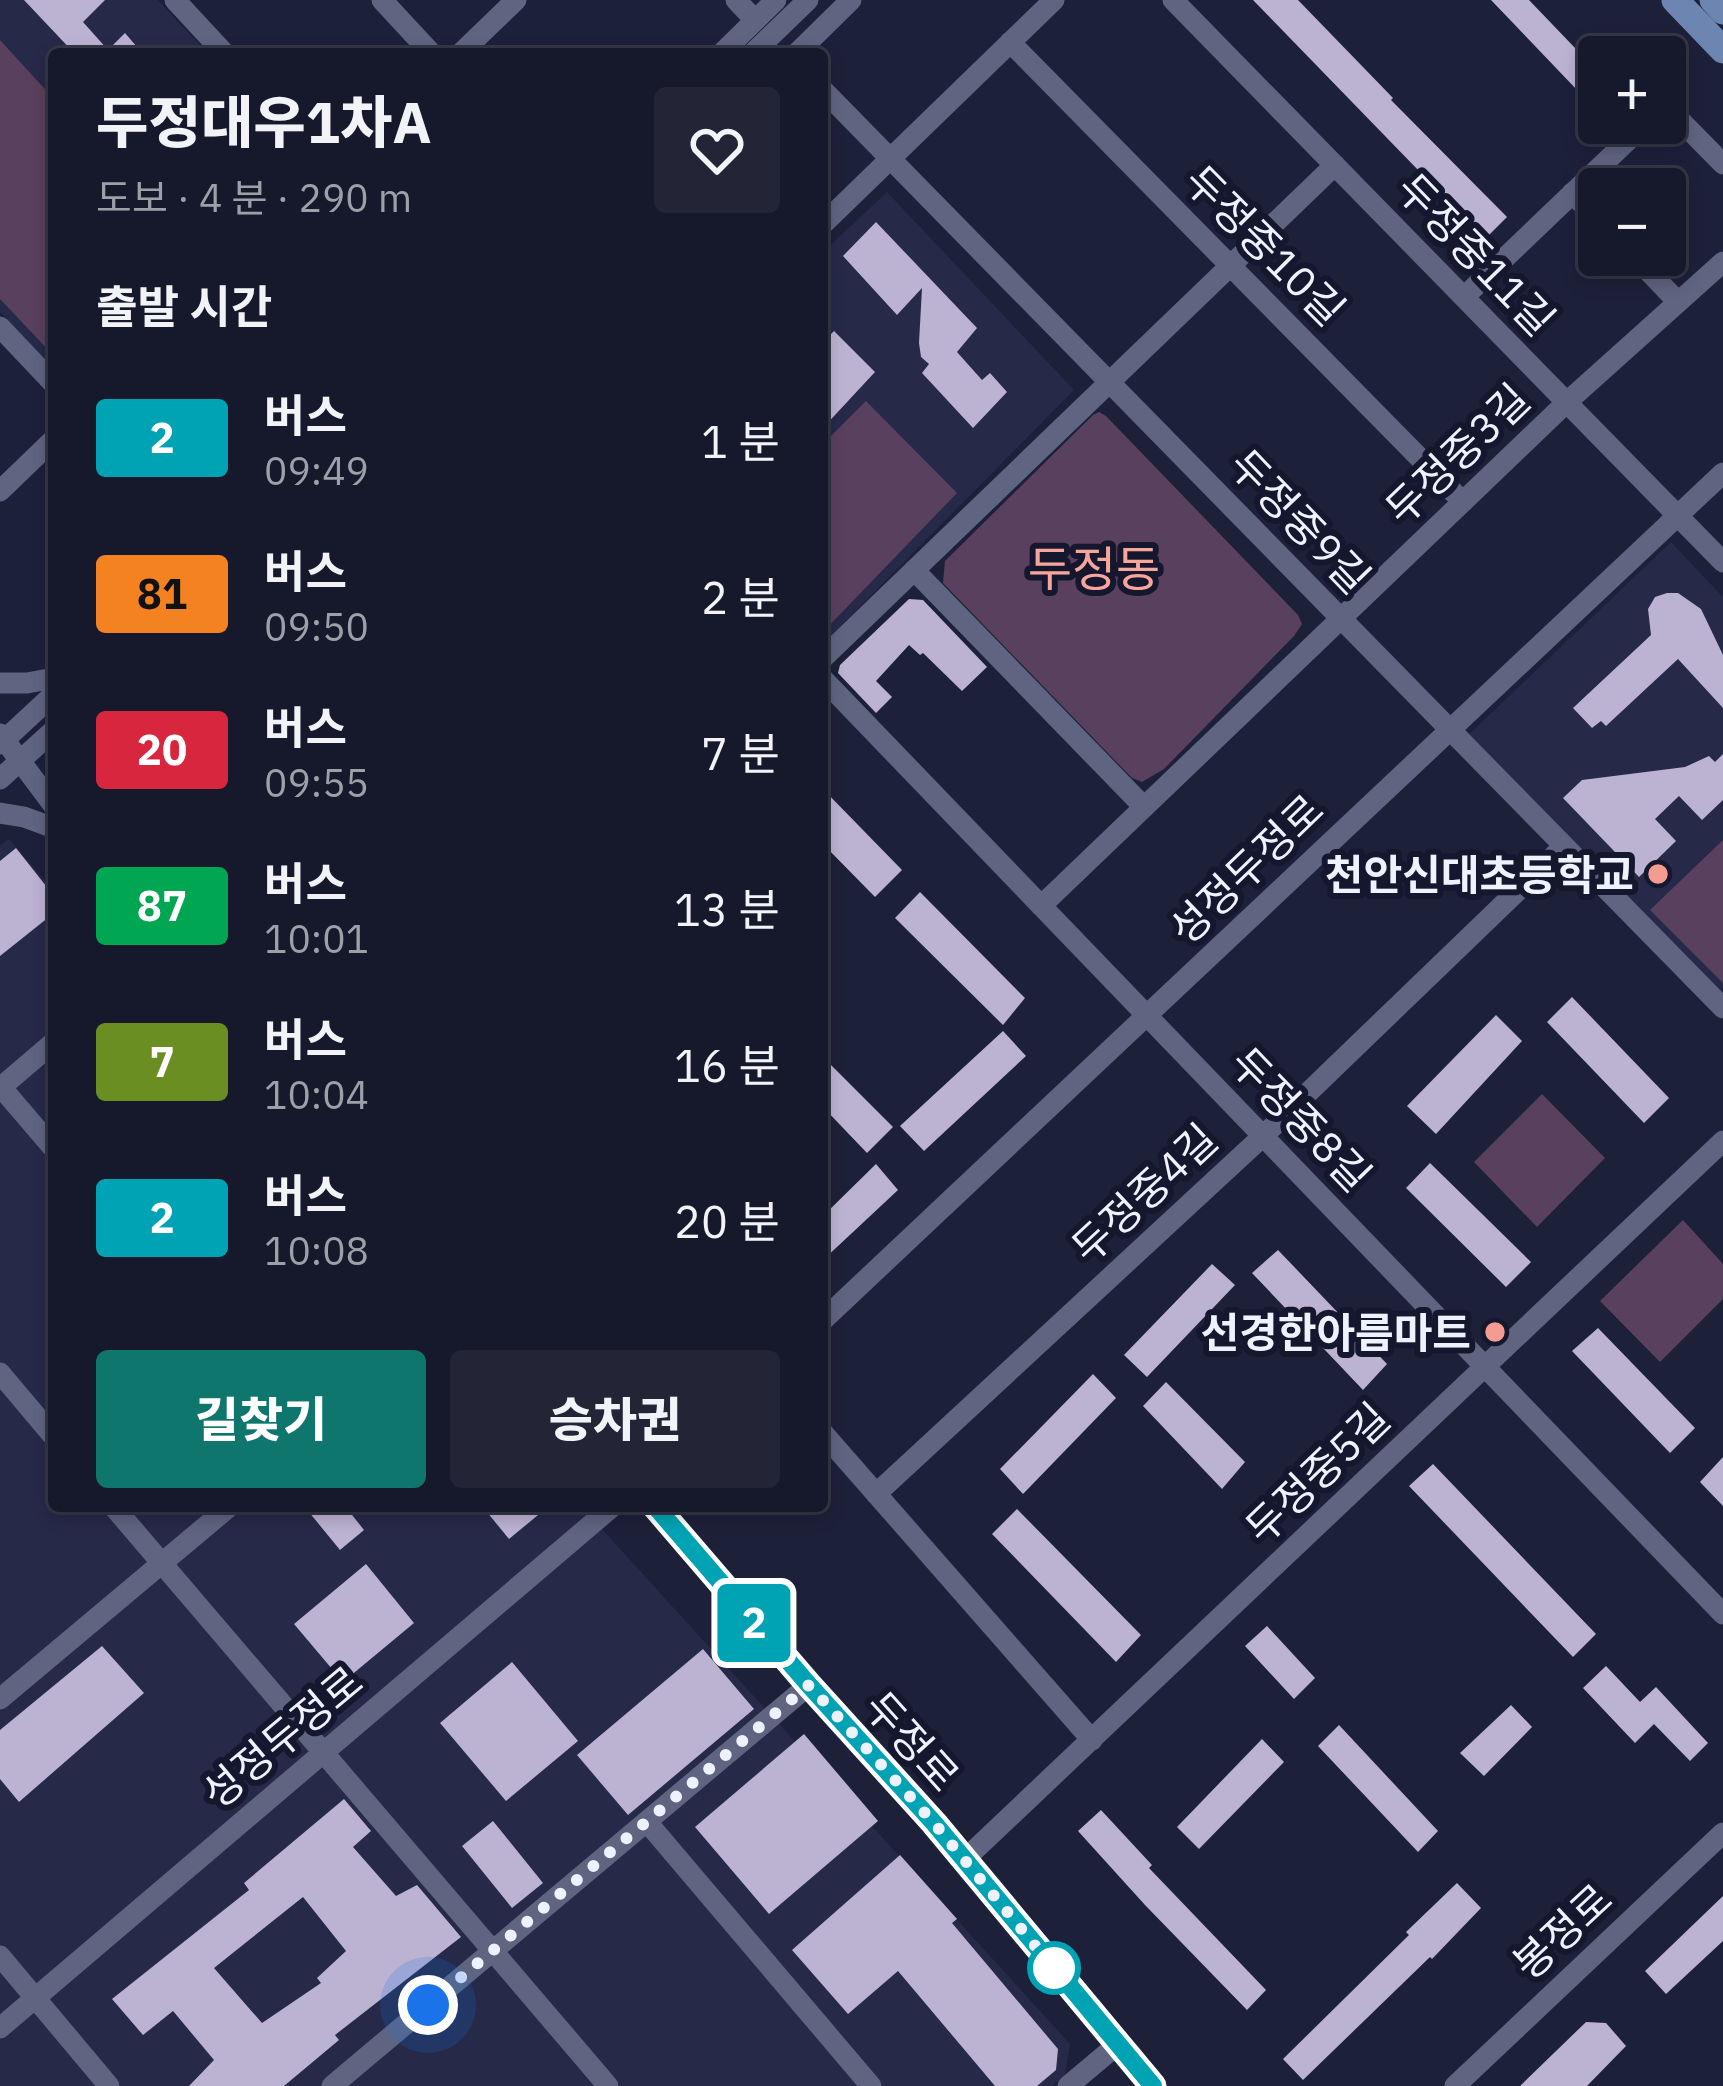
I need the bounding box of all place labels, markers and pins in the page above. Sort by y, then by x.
place label: 천안신대초등학교 [1325,847,1634,902]
marker: 천안신대초등학교 [1645,861,1671,887]
place label: 선경한아름마트 [1201,1305,1471,1360]
marker: 선경한아름마트 [1482,1319,1508,1345]
unlabelled marker [1029,1943,1079,1993]

